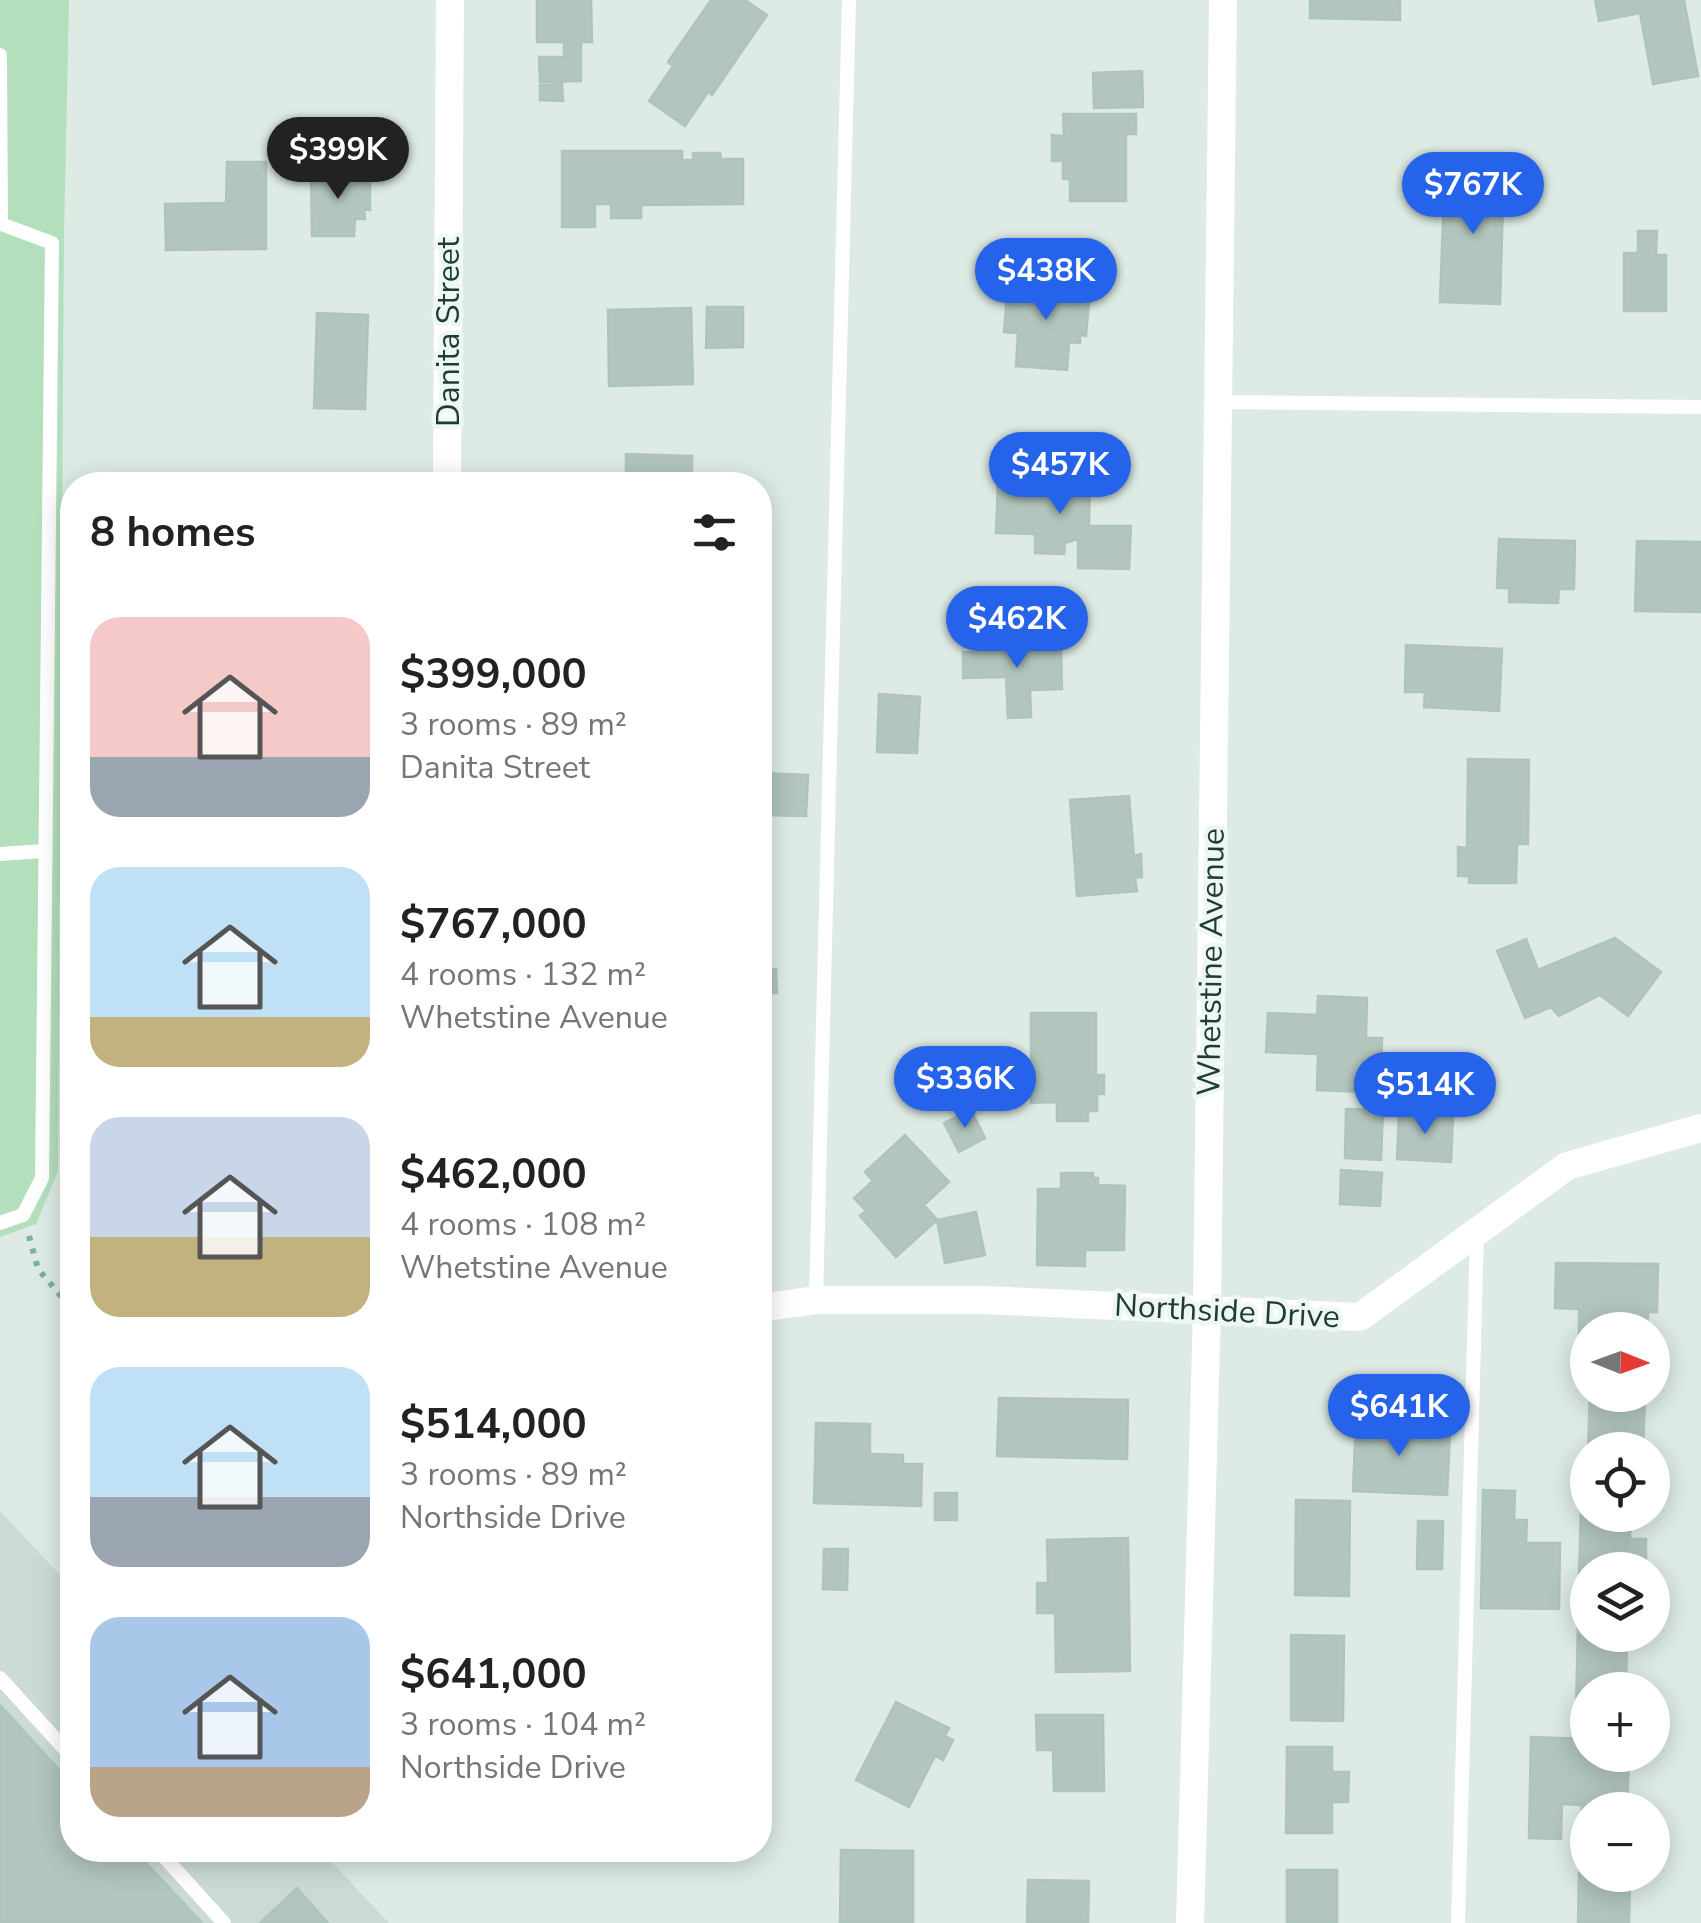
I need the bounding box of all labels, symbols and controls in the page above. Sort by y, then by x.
pin: $399K [268,117,408,202]
text: $399K [289,128,387,171]
pin: $767K [1403,152,1543,237]
text: $767K [1424,163,1522,206]
street label: Danita Street [427,236,470,427]
pin: $438K [976,238,1116,323]
text: $438K [997,249,1095,292]
pin: $457K [990,432,1130,517]
text: $457K [1011,443,1109,486]
text: 8 homes [90,504,255,561]
icon: filters [687,505,742,560]
pin: $462K [947,586,1087,671]
text: $462K [968,597,1066,640]
text: $399,000 [400,646,587,703]
icon: home [170,657,290,777]
text: 3 rooms · 89 m² [400,703,627,746]
text: Danita Street [400,746,590,789]
street label: Whetstine Avenue [1187,828,1235,1096]
text: $767,000 [400,896,587,953]
icon: home [170,907,290,1027]
text: 4 rooms · 132 m² [400,953,646,996]
text: Whetstine Avenue [400,996,668,1039]
pin: $336K [895,1046,1035,1131]
pin: $514K [1355,1052,1495,1137]
text: $336K [916,1057,1014,1100]
text: $514K [1376,1063,1474,1106]
text: $462,000 [400,1146,587,1203]
icon: home [170,1157,290,1277]
text: 4 rooms · 108 m² [400,1203,646,1246]
text: Whetstine Avenue [400,1246,668,1289]
street label: Northside Drive [1113,1284,1341,1338]
north arrow [1570,1312,1670,1412]
map controls [1570,1312,1670,1892]
pin: $641K [1329,1374,1469,1459]
text: $641K [1350,1385,1448,1428]
text: $514,000 [400,1396,587,1453]
icon: home [170,1407,290,1527]
button: locate [1570,1432,1670,1532]
text: 3 rooms · 89 m² [400,1453,627,1496]
text: Northside Drive [400,1496,626,1539]
button: layers [1570,1552,1670,1652]
text: $641,000 [400,1646,587,1703]
icon: home [170,1657,290,1777]
button: + [1570,1672,1670,1772]
text: 3 rooms · 104 m² [400,1703,646,1746]
text: Northside Drive [400,1746,626,1789]
button: − [1570,1792,1670,1892]

